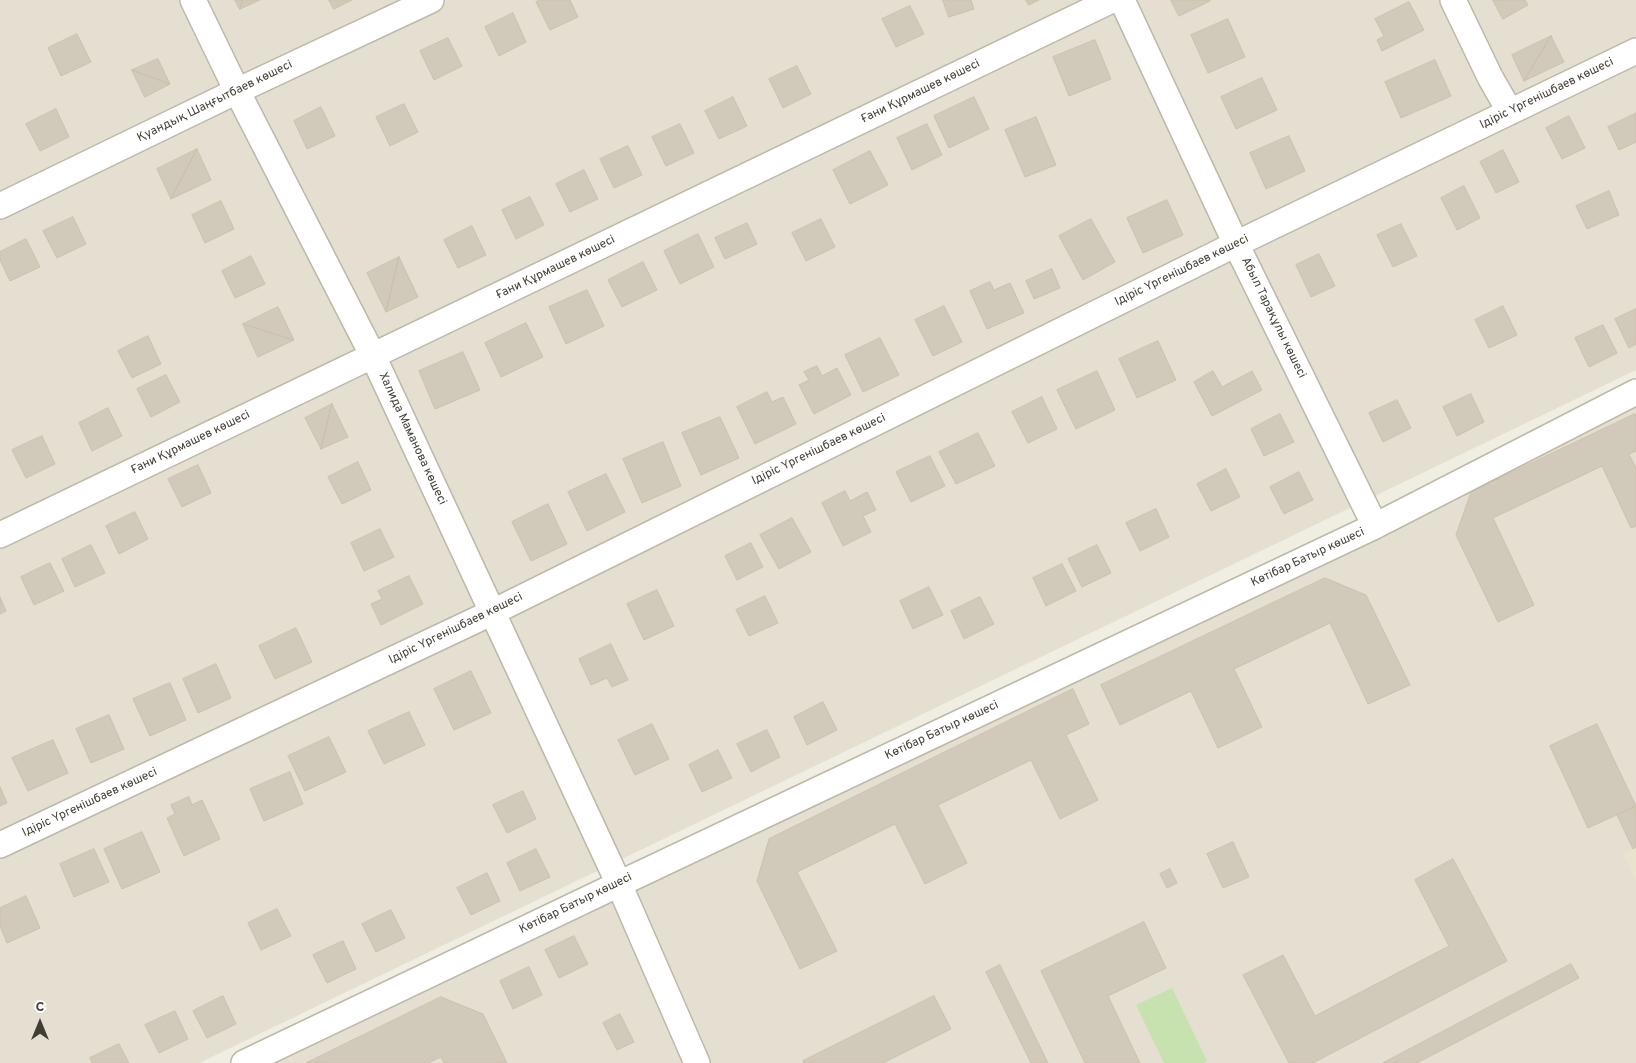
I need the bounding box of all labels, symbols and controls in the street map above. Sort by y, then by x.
street label: Ідіріс Үргенішбаев көшесі [1478,55,1616,133]
street label: Ғани Құрмашев көшесі [859,57,983,127]
street label: Қуандық Шаңғытбаев көшесі [135,58,295,146]
street label: Ідіріс Үргенішбаев көшесі [1113,232,1251,310]
street label: Ғани Құрмашев көшесі [494,233,618,303]
street label: Абыл Тарақұлы көшесі [1237,255,1309,381]
street label: Халида Маманова көшесі [375,371,449,507]
street label: Ғани Құрмашев көшесі [129,408,253,478]
street label: Ідіріс Үргенішбаев көшесі [750,411,888,489]
street label: Көтібар Батыр көшесі [1249,525,1367,591]
street label: Ідіріс Үргенішбаев көшесі [387,590,525,668]
street label: Көтібар Батыр көшесі [883,698,1001,764]
street label: Ідіріс Үргенішбаев көшесі [20,765,160,841]
street label: Көтібар Батыр көшесі [517,870,635,938]
north arrow [15,998,65,1048]
text: С [36,999,44,1016]

